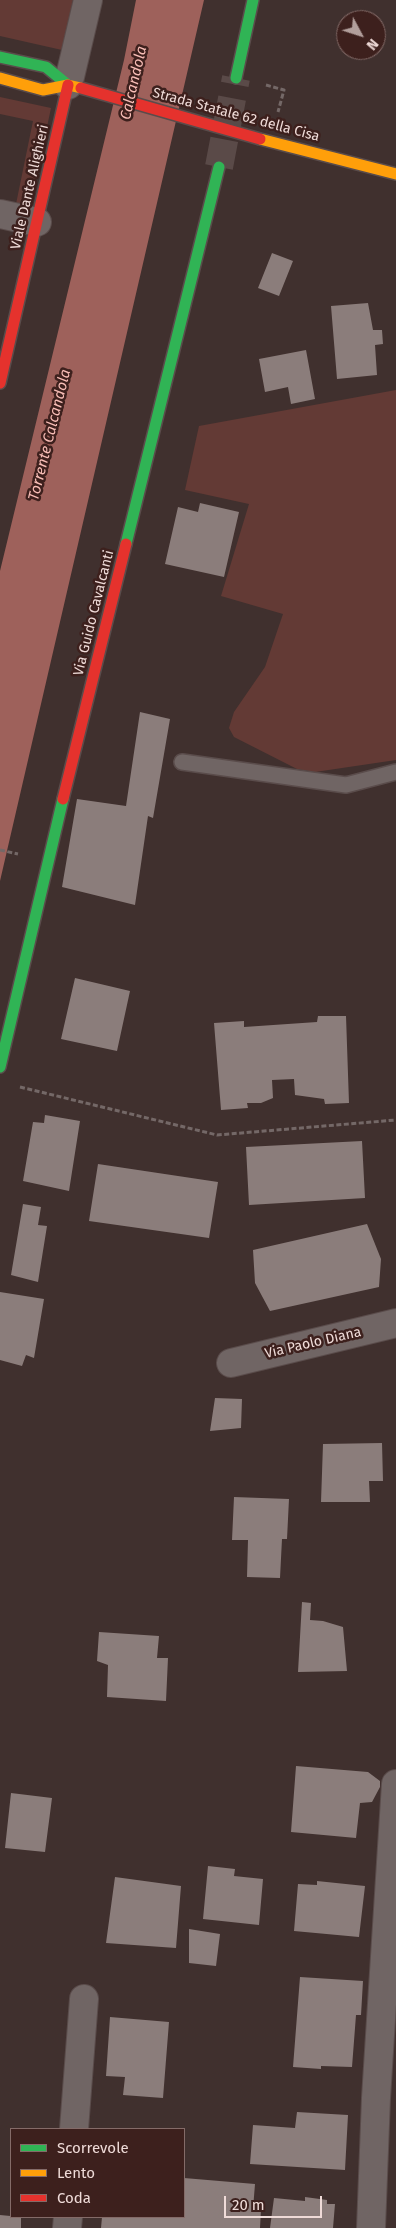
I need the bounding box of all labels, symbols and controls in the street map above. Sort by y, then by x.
north arrow [336,10,386,60]
text: N [363,35,382,53]
water label: Calcandola [117,44,151,122]
street label: Strada Statale 62 della Cisa [151,85,321,145]
street label: Viale Dante Alighieri [7,123,53,251]
water label: Torrente Calcandola [25,367,75,503]
street label: Via Guido Cavalcanti [70,548,118,678]
street label: Via Paolo Diana [263,1324,363,1362]
legend [10,2128,185,2218]
text: Scorrevole [57,2139,129,2157]
text: Lento [57,2164,95,2182]
scale bar [226,2186,324,2218]
text: Coda [57,2189,91,2207]
text: 20 m [232,2196,265,2214]

